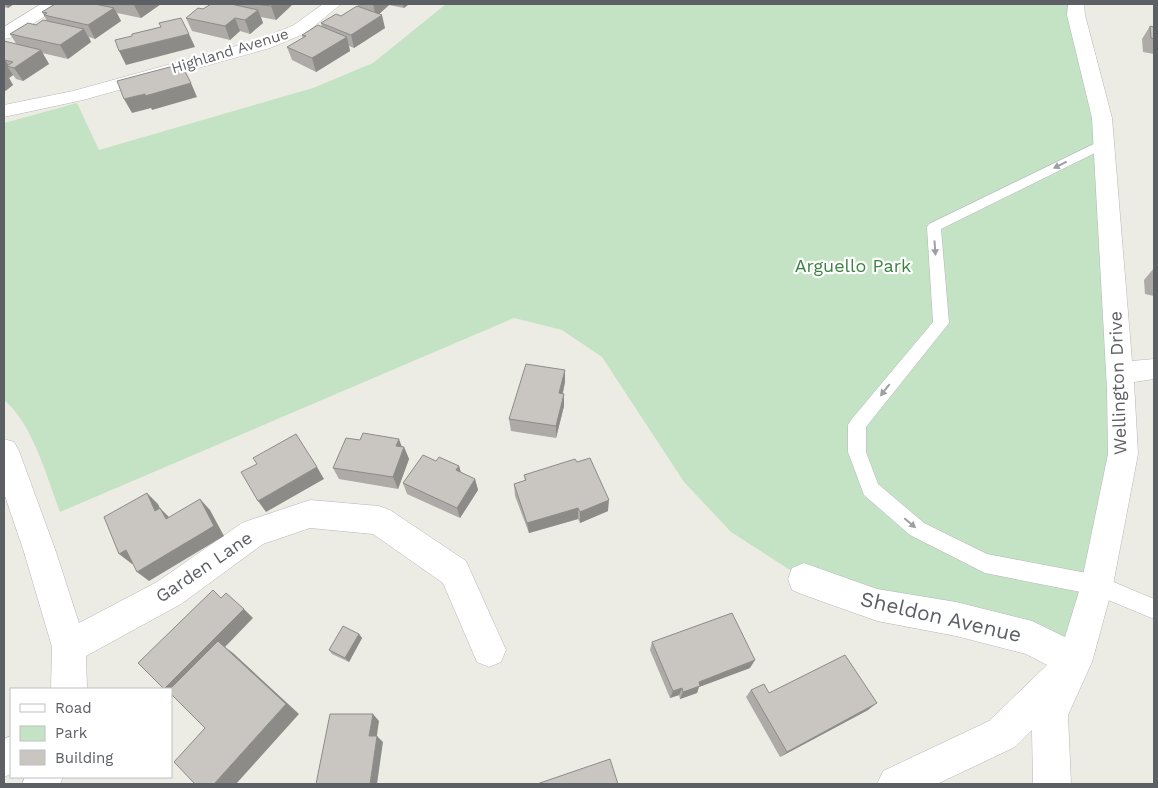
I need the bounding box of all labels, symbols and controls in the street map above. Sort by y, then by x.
street label: Highland Avenue [169,25,291,77]
one-way arrow [1053,161,1067,169]
one-way arrow [931,240,939,256]
park label: Arguello Park [795,255,911,276]
street label: Wellington Drive [1104,311,1131,455]
one-way arrow [879,384,890,397]
one-way arrow [903,517,916,528]
street label: Garden Lane [152,527,256,607]
street label: Sheldon Avenue [858,586,1024,647]
legend [10,688,172,778]
text: Road [55,699,92,717]
text: Park [55,724,88,742]
text: Building [55,749,113,767]

